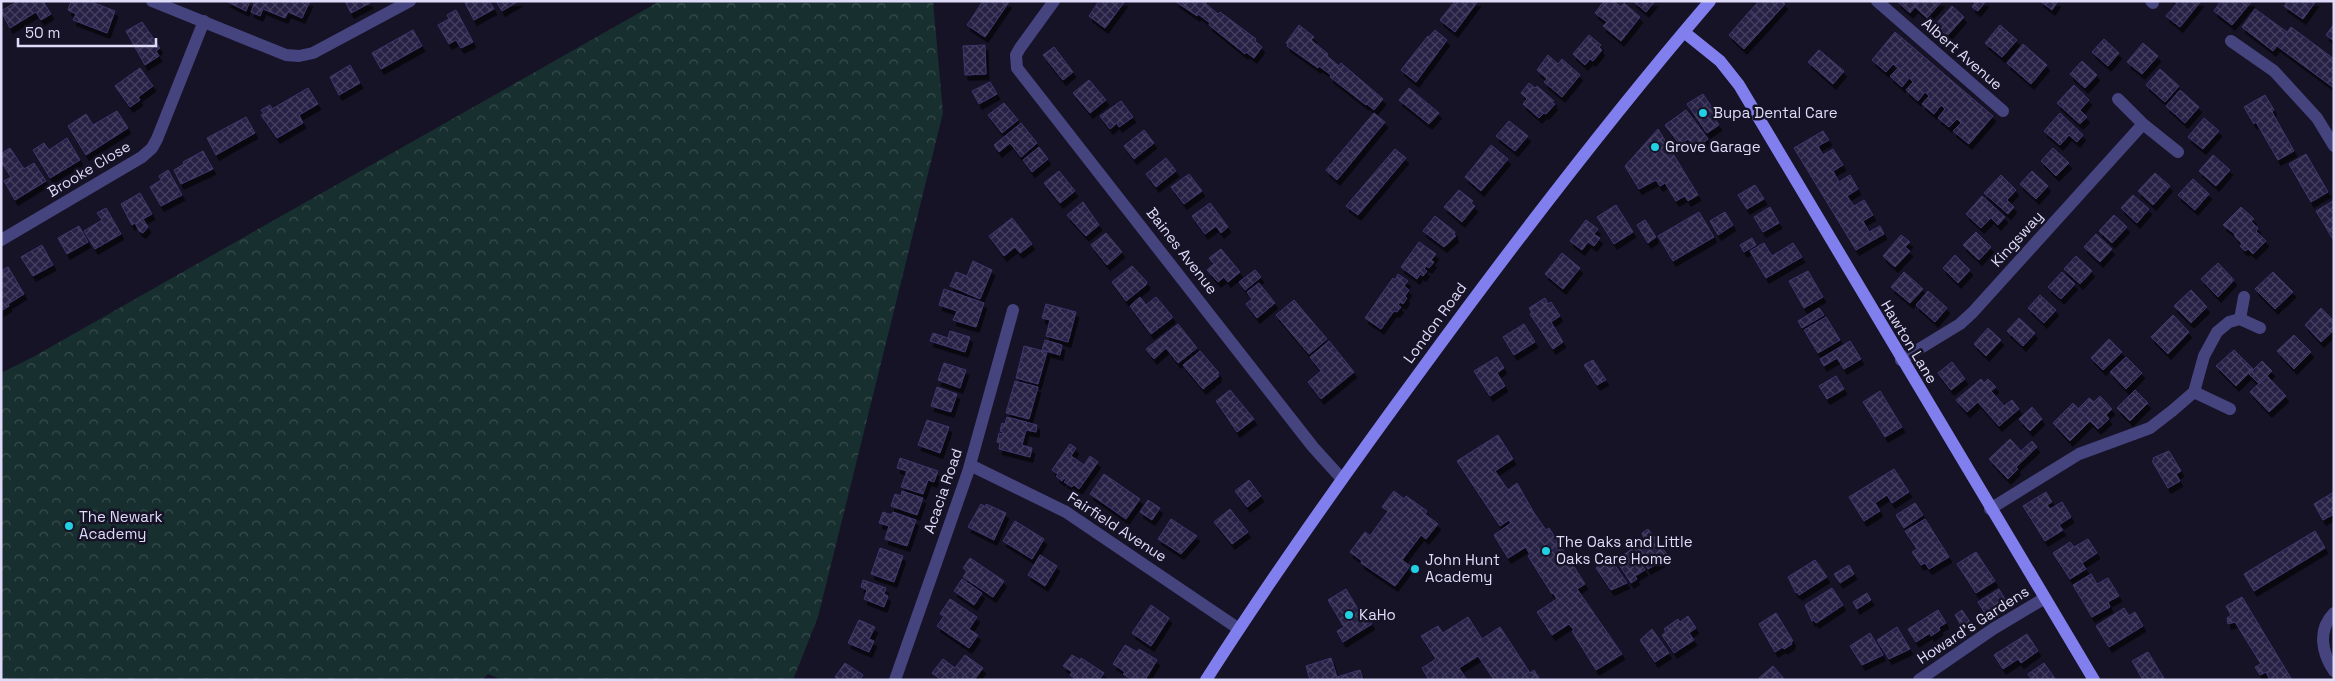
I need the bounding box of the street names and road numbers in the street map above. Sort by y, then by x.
street label: Albert Avenue [1918,13,2007,94]
street label: Brooke Close [44,136,134,201]
street label: Baines Avenue [1143,204,1222,298]
street label: Kingsway [1987,207,2047,271]
street label: London Road [1399,279,1470,367]
street label: Hawton Lane [1877,296,1942,387]
street label: Acacia Road [919,446,966,536]
street label: Fairfield Avenue [1064,487,1171,566]
street label: Howard's Gardens [1913,581,2032,668]

